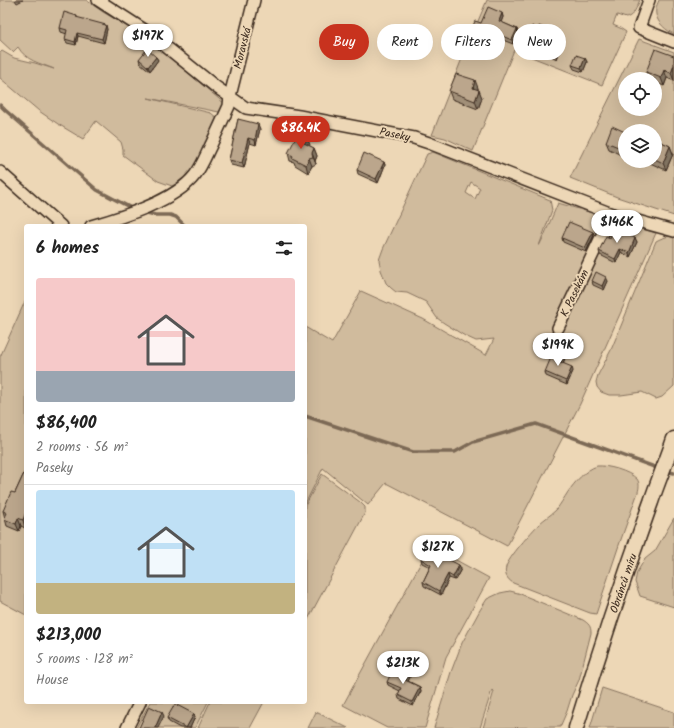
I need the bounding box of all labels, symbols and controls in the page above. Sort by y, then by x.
pin: $197K [120,24,176,58]
street label: Moravská [229,24,257,71]
chip: Buy [319,24,369,60]
chip: Rent [377,24,433,60]
chip: Filters [441,24,505,60]
chip: New [513,24,566,60]
text: $197K [132,26,164,47]
map controls [618,72,662,168]
button: locate [618,72,662,116]
pin: $86.4K [268,116,334,150]
text: $86.4K [281,118,321,139]
street label: Paseky [378,123,413,147]
button: layers [618,124,662,168]
pin: $146K [589,210,645,244]
text: $146K [600,212,634,233]
text: 6 homes [36,235,99,262]
icon: filters [273,237,295,259]
street label: K Pasekám [556,266,594,320]
icon: home [130,304,202,376]
pin: $199K [530,333,586,367]
text: $199K [542,335,574,356]
text: $86,400 [36,410,96,437]
text: 2 rooms · 56 m² [36,437,128,458]
text: Paseky [36,458,73,479]
icon: home [130,516,202,588]
pin: $127K [410,535,466,569]
text: $127K [421,537,455,558]
street label: Obránců míru [605,550,643,616]
text: $213,000 [36,622,101,649]
text: 5 rooms · 128 m² [36,649,133,670]
pin: $213K [375,651,431,685]
text: $213K [386,653,420,674]
text: House [36,670,68,691]

